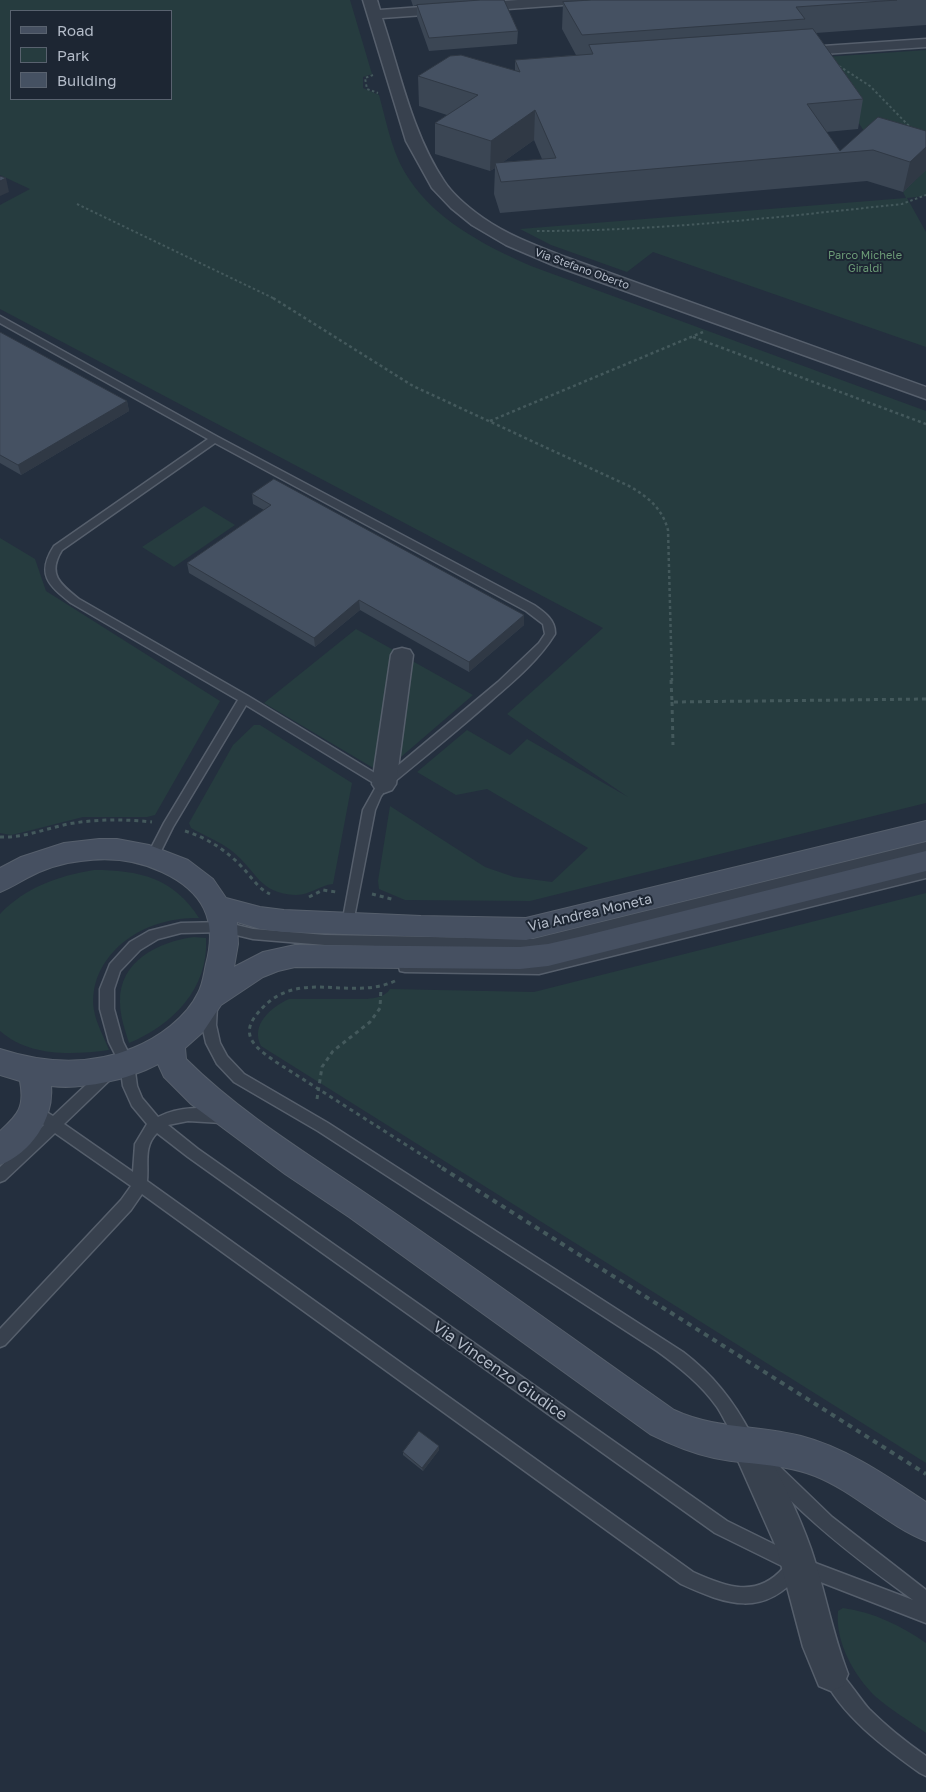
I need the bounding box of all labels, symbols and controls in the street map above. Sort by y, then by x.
legend [10,10,172,100]
text: Road [57,21,94,39]
text: Park [57,46,89,64]
text: Building [57,71,117,89]
street label: Via Stefano Oberto [533,246,631,292]
park label: Parco Michele Giraldi [828,249,902,275]
street label: Via Andrea Moneta [526,891,654,935]
street label: Via Vincenzo Giudice [429,1317,571,1425]

